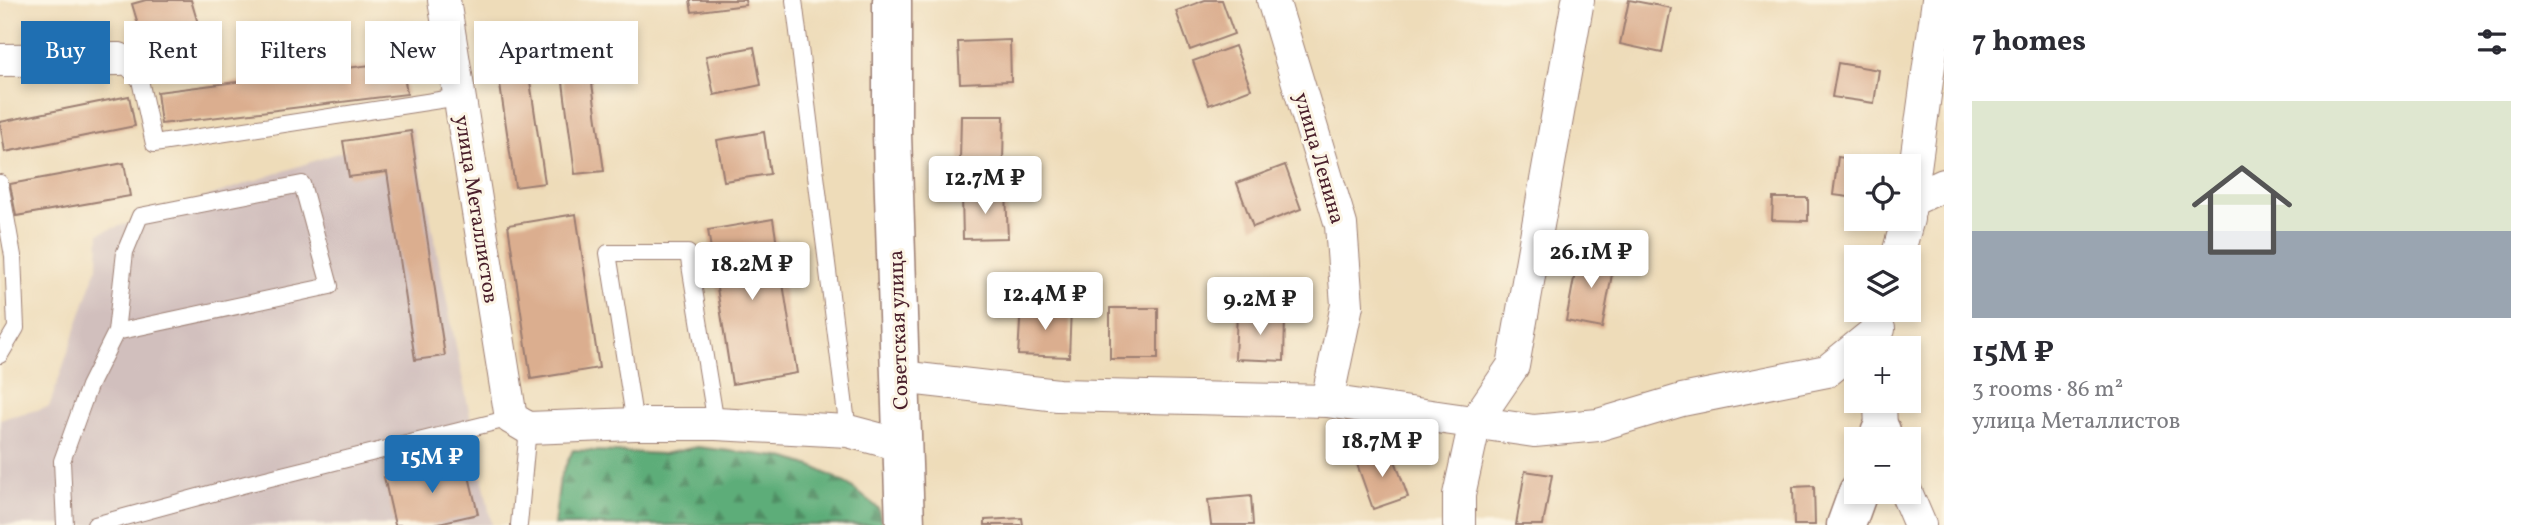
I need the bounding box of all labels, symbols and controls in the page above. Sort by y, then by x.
chip: Buy [21,21,110,84]
chip: Rent [124,21,222,84]
chip: Filters [236,21,351,84]
chip: New [365,21,460,84]
chip: Apartment [474,21,638,84]
text: 7 homes [1972,21,2086,63]
icon: filters [2473,23,2511,61]
street label: улица Ленина [1286,89,1351,228]
street label: улица Металлистов [446,113,505,305]
icon: home [2179,147,2305,273]
map controls [1844,154,1921,504]
button: locate [1844,154,1921,231]
pin: 12.7M ₽ [920,156,1050,216]
text: 12.7M ₽ [945,163,1025,195]
pin: 26.1M ₽ [1526,230,1656,290]
text: 26.1M ₽ [1550,237,1632,269]
pin: 18.2M ₽ [687,243,817,302]
button: layers [1844,245,1921,322]
text: 18.2M ₽ [711,249,793,281]
street label: Советская улица [882,250,917,410]
pin: 12.4M ₽ [980,272,1110,332]
pin: 9.2M ₽ [1203,278,1317,337]
text: 12.4M ₽ [1003,279,1087,311]
text: 9.2M ₽ [1223,284,1297,316]
text: 15M ₽ [1972,332,2054,374]
button: + [1844,336,1921,413]
text: 3 rooms · 86 m² [1972,374,2123,406]
text: улица Металлистов [1972,406,2180,438]
pin: 18.7M ₽ [1317,420,1447,479]
text: 18.7M ₽ [1342,426,1422,458]
button: − [1844,427,1921,504]
pin: 15M ₽ [383,435,481,495]
text: 15M ₽ [401,442,463,474]

